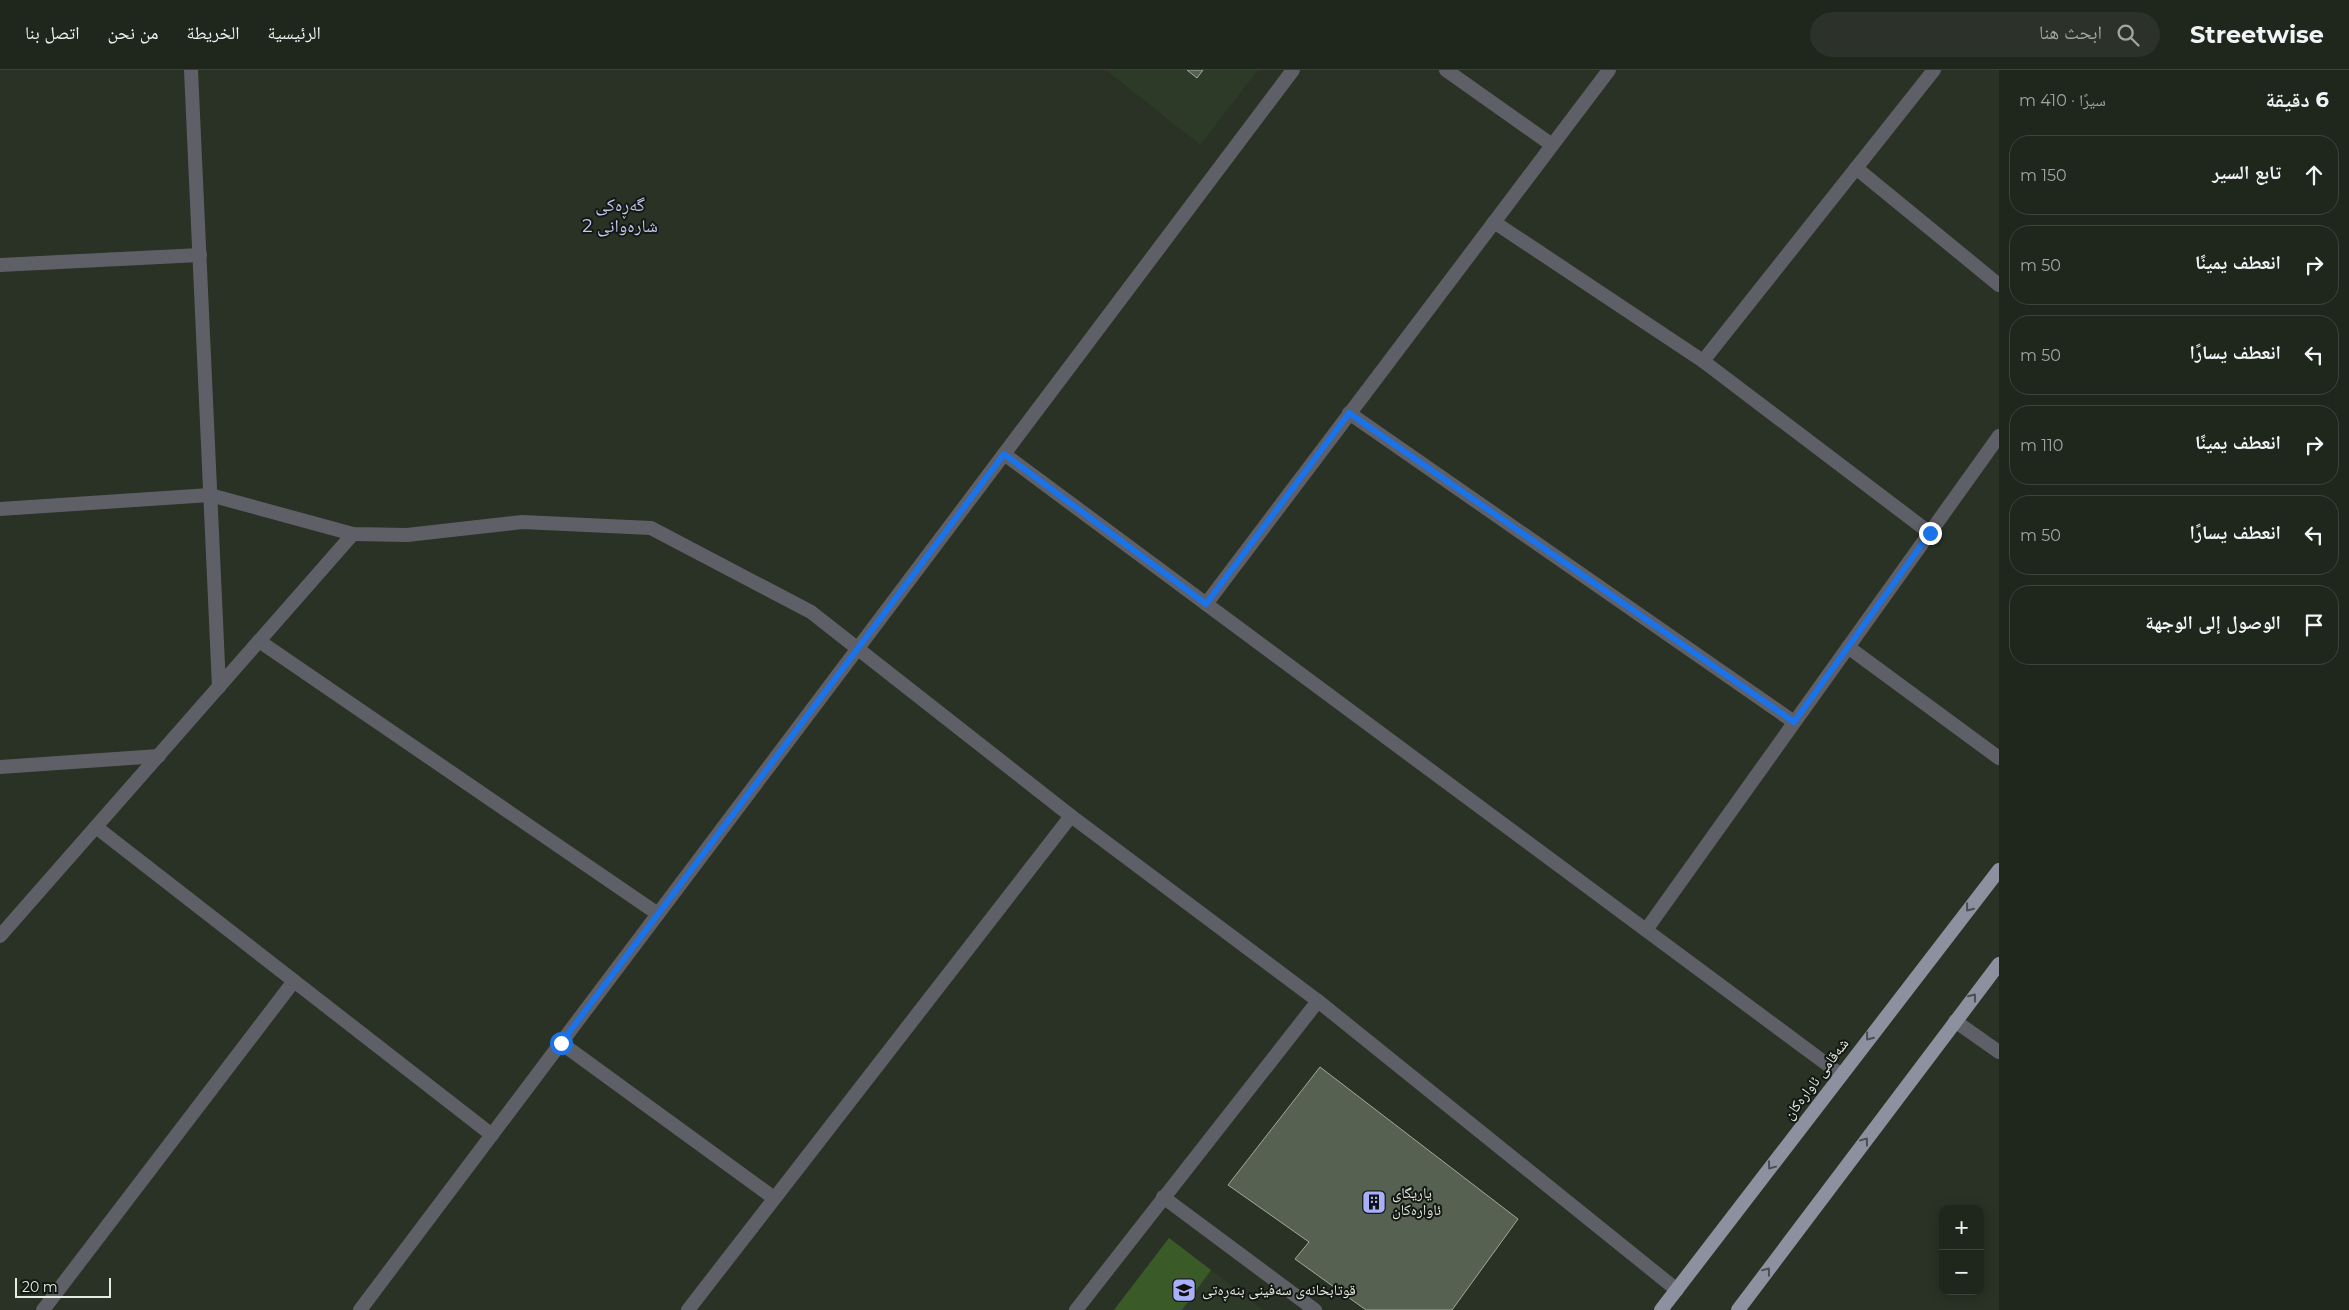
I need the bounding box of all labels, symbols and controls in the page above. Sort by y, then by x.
search box [1810,12,2160,57]
text: Streetwise [2190,20,2324,49]
text: ابحث هنا [2039,21,2102,44]
icon: search [2114,21,2142,49]
text: اتصل بنا [25,22,80,44]
text: من نحن [108,22,159,44]
text: الخريطة [187,22,240,44]
text: الرئيسية [268,22,321,44]
text: 6 دقيقة [2266,87,2329,112]
text: سيرًا · 410 m [2019,91,2106,110]
text: تابع السير [2212,161,2281,184]
icon: ahead [2300,161,2328,189]
text: 150 m [2020,166,2067,185]
district label: گەڕەکی شارەوانی 2 [582,194,658,237]
text: انعطف يمينًا [2195,251,2281,274]
icon: right [2300,251,2328,279]
text: 50 m [2020,256,2061,275]
text: انعطف يسارًا [2189,341,2281,364]
icon: left [2300,341,2328,369]
text: 50 m [2020,346,2061,365]
text: انعطف يمينًا [2195,431,2281,454]
icon: right [2300,431,2328,459]
text: 110 m [2020,436,2063,455]
text: انعطف يسارًا [2189,521,2281,544]
icon: left [2300,521,2328,549]
route end [1919,522,1942,545]
text: 50 m [2020,526,2061,545]
text: الوصول إلى الوجهة [2145,611,2281,634]
icon: arrive [2300,611,2328,639]
one-way arrow [1966,902,1975,912]
one-way arrow [1968,994,1977,1003]
one-way arrow [1866,1031,1875,1040]
route start [550,1032,573,1055]
street label: شەقامی ئاوارەکان [1779,1034,1853,1124]
one-way arrow [1859,1138,1867,1147]
one-way arrow [1768,1160,1776,1169]
place label: یاریگای ئاوارەکان [1392,1183,1441,1220]
building icon: یاریگای ئاوارەکان [1361,1189,1387,1215]
map controls [1939,1205,1984,1295]
button: + [1939,1205,1984,1250]
button: − [1939,1250,1984,1295]
one-way arrow [1761,1267,1770,1277]
scale bar [15,1275,111,1298]
school or university icon: قوتابخانەی سەفینی بنەڕەتی [1171,1277,1197,1303]
text: 20 m [22,1278,58,1296]
place label: قوتابخانەی سەفینی بنەڕەتی [1202,1280,1356,1302]

